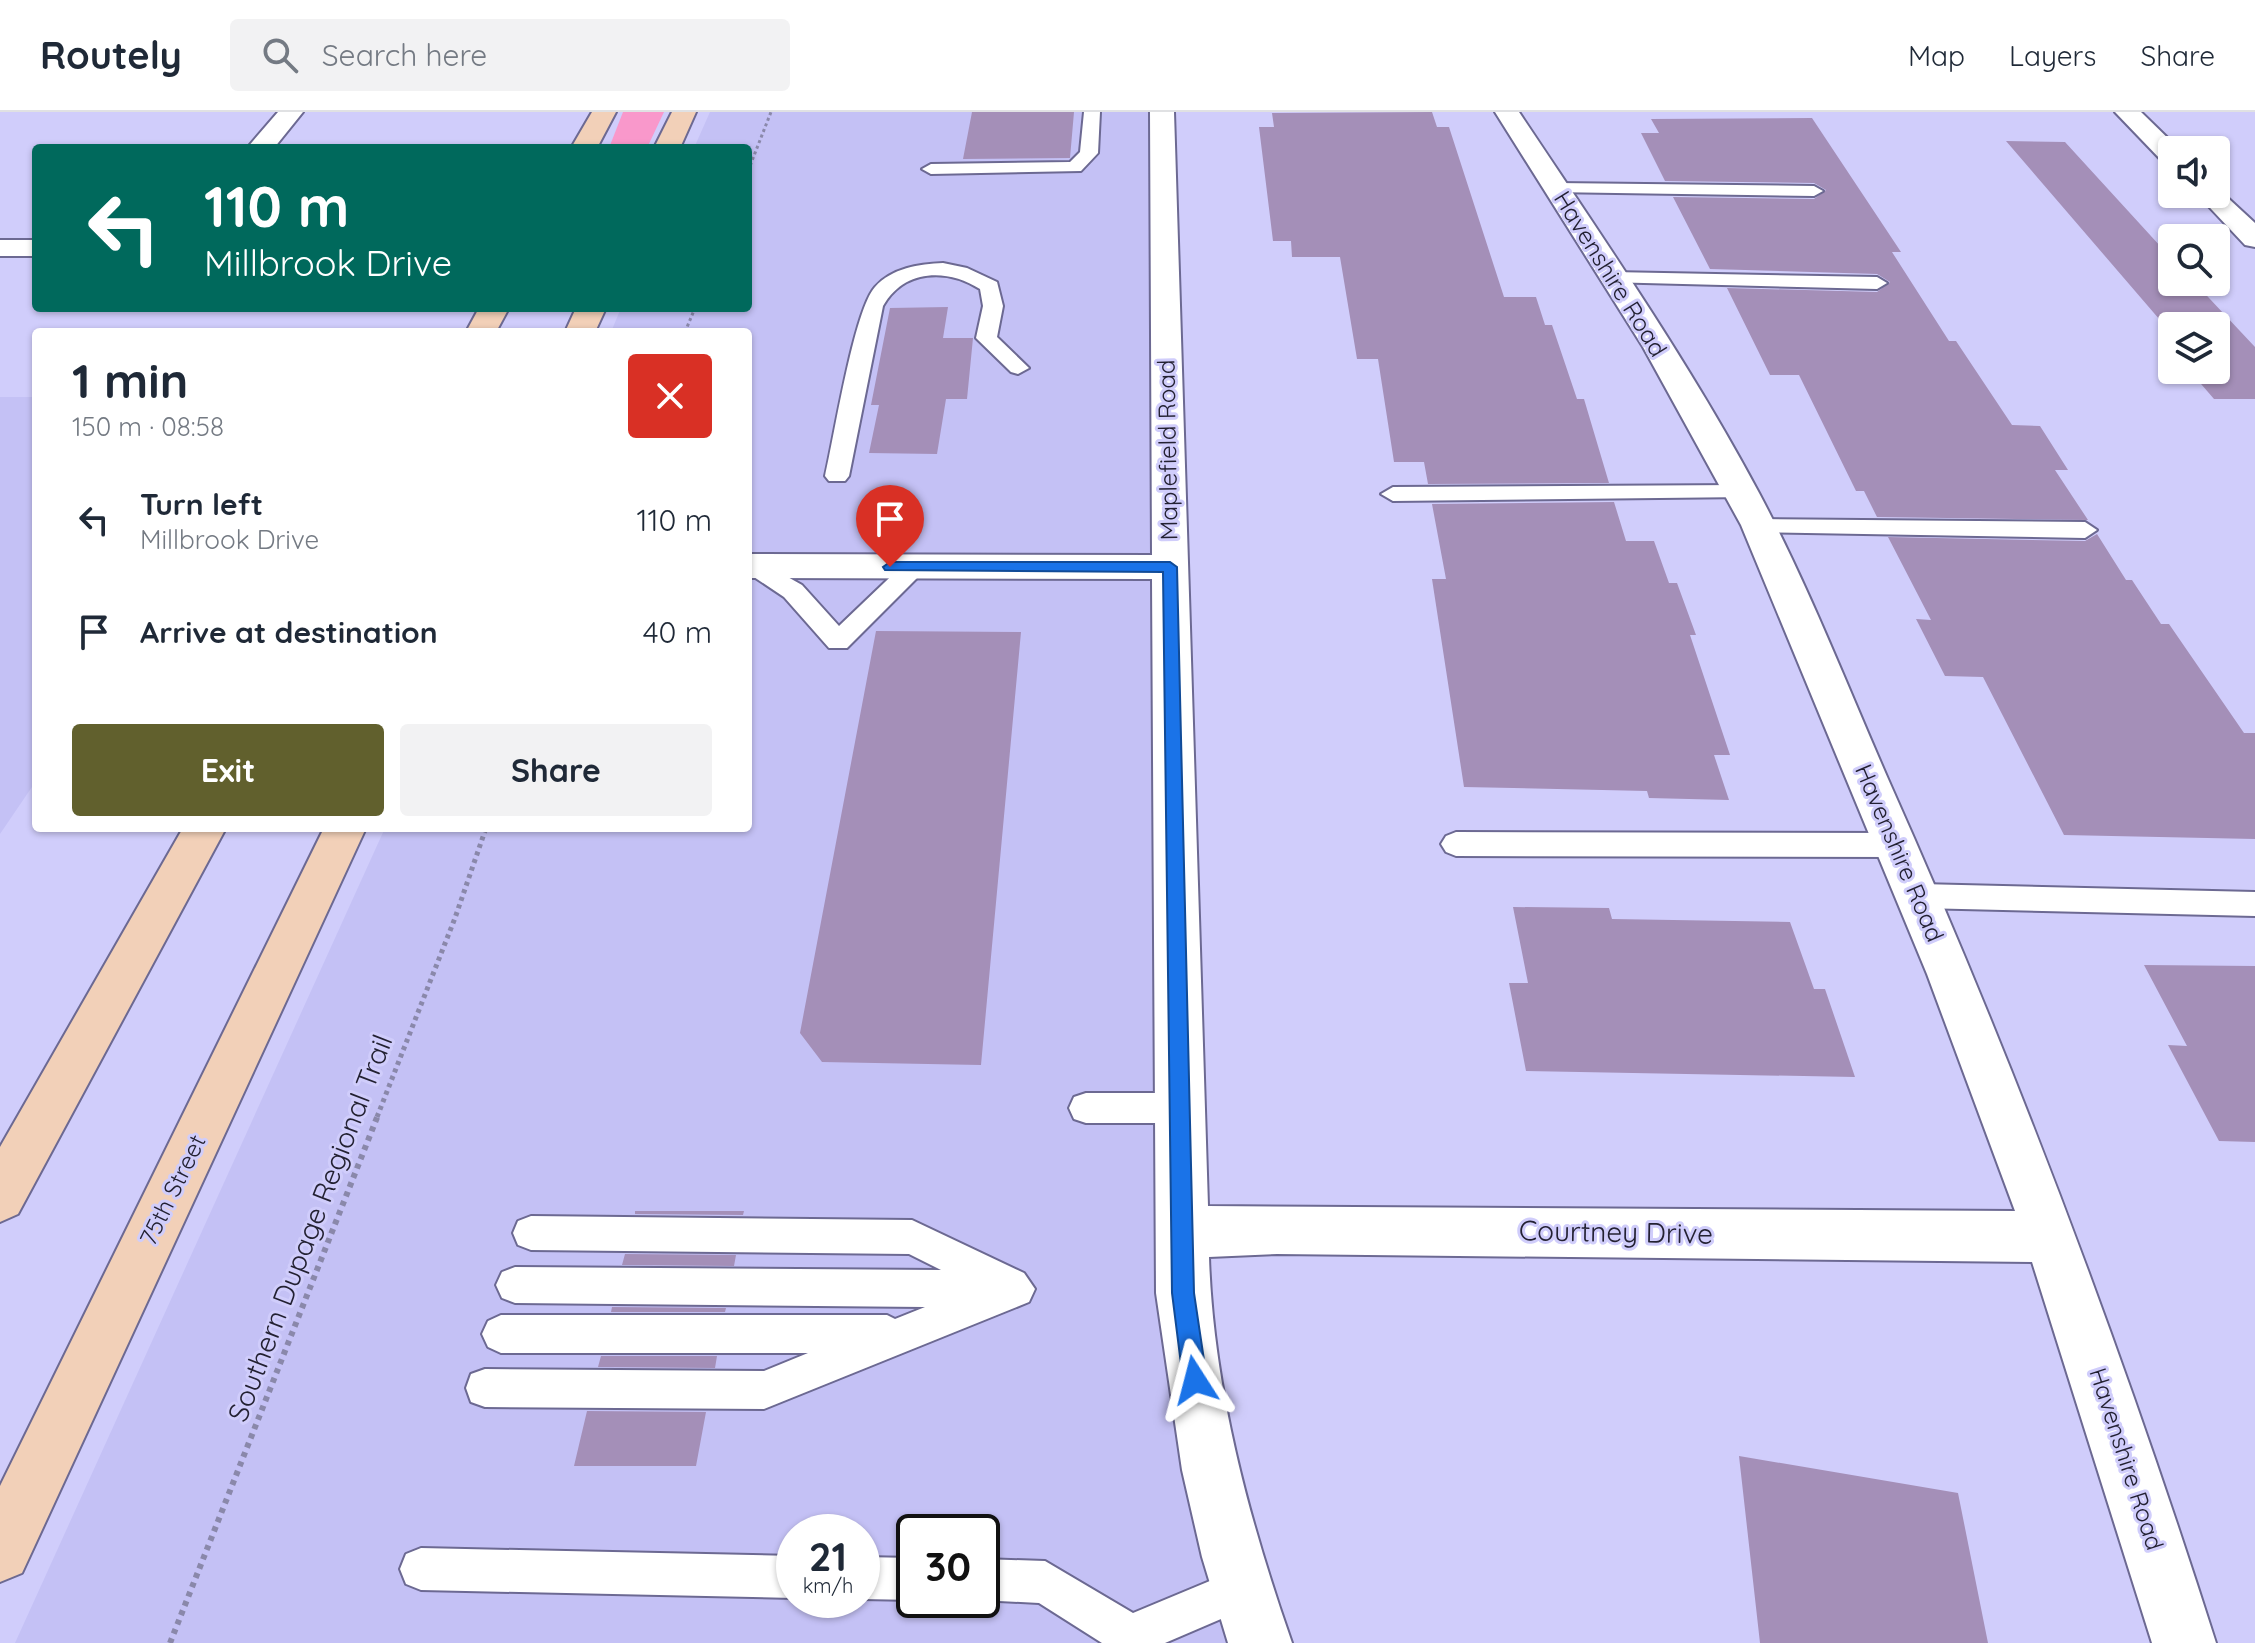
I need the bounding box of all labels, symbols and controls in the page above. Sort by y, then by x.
search box [230,19,790,91]
text: Routely [40,31,182,79]
icon: search [258,33,302,77]
text: Search here [322,36,487,74]
text: Map [1908,38,1965,73]
text: Layers [2009,38,2096,73]
text: Share [2140,38,2215,73]
map controls [2158,136,2230,384]
button: sound [2158,136,2230,208]
text: 110 m [204,171,349,241]
icon: left [72,176,176,280]
street label: Havenshire Road [1548,185,1674,362]
button: search [2158,224,2230,296]
text: Millbrook Drive [204,240,452,285]
button: layers [2158,312,2230,384]
text: 1 min [72,350,188,410]
button: close [628,354,712,438]
street label: Maplefield Road [1150,359,1184,541]
text: 150 m · 08:58 [72,410,224,443]
text: Turn left [140,485,263,523]
pin [856,485,924,567]
icon: arrive [868,497,912,541]
icon: left [72,498,116,542]
text: 110 m [636,501,712,539]
text: Millbrook Drive [140,523,319,556]
icon: arrive [72,610,116,654]
text: Arrive at destination [140,613,438,651]
text: 40 m [643,613,712,651]
button: Exit [72,724,384,816]
button: Share [400,724,712,816]
street label: Havenshire Road [1849,759,1951,946]
street label: Southern Dupage Regional Trail [219,1029,400,1426]
street label: 75th Street [132,1129,212,1250]
street label: Courtney Drive [1519,1212,1713,1251]
position arrow [1153,1338,1237,1422]
street label: Havenshire Road [2083,1364,2171,1554]
speed limit sign: 30 [896,1514,1000,1618]
text: 21 [809,1531,847,1581]
text: km/h [803,1573,853,1598]

